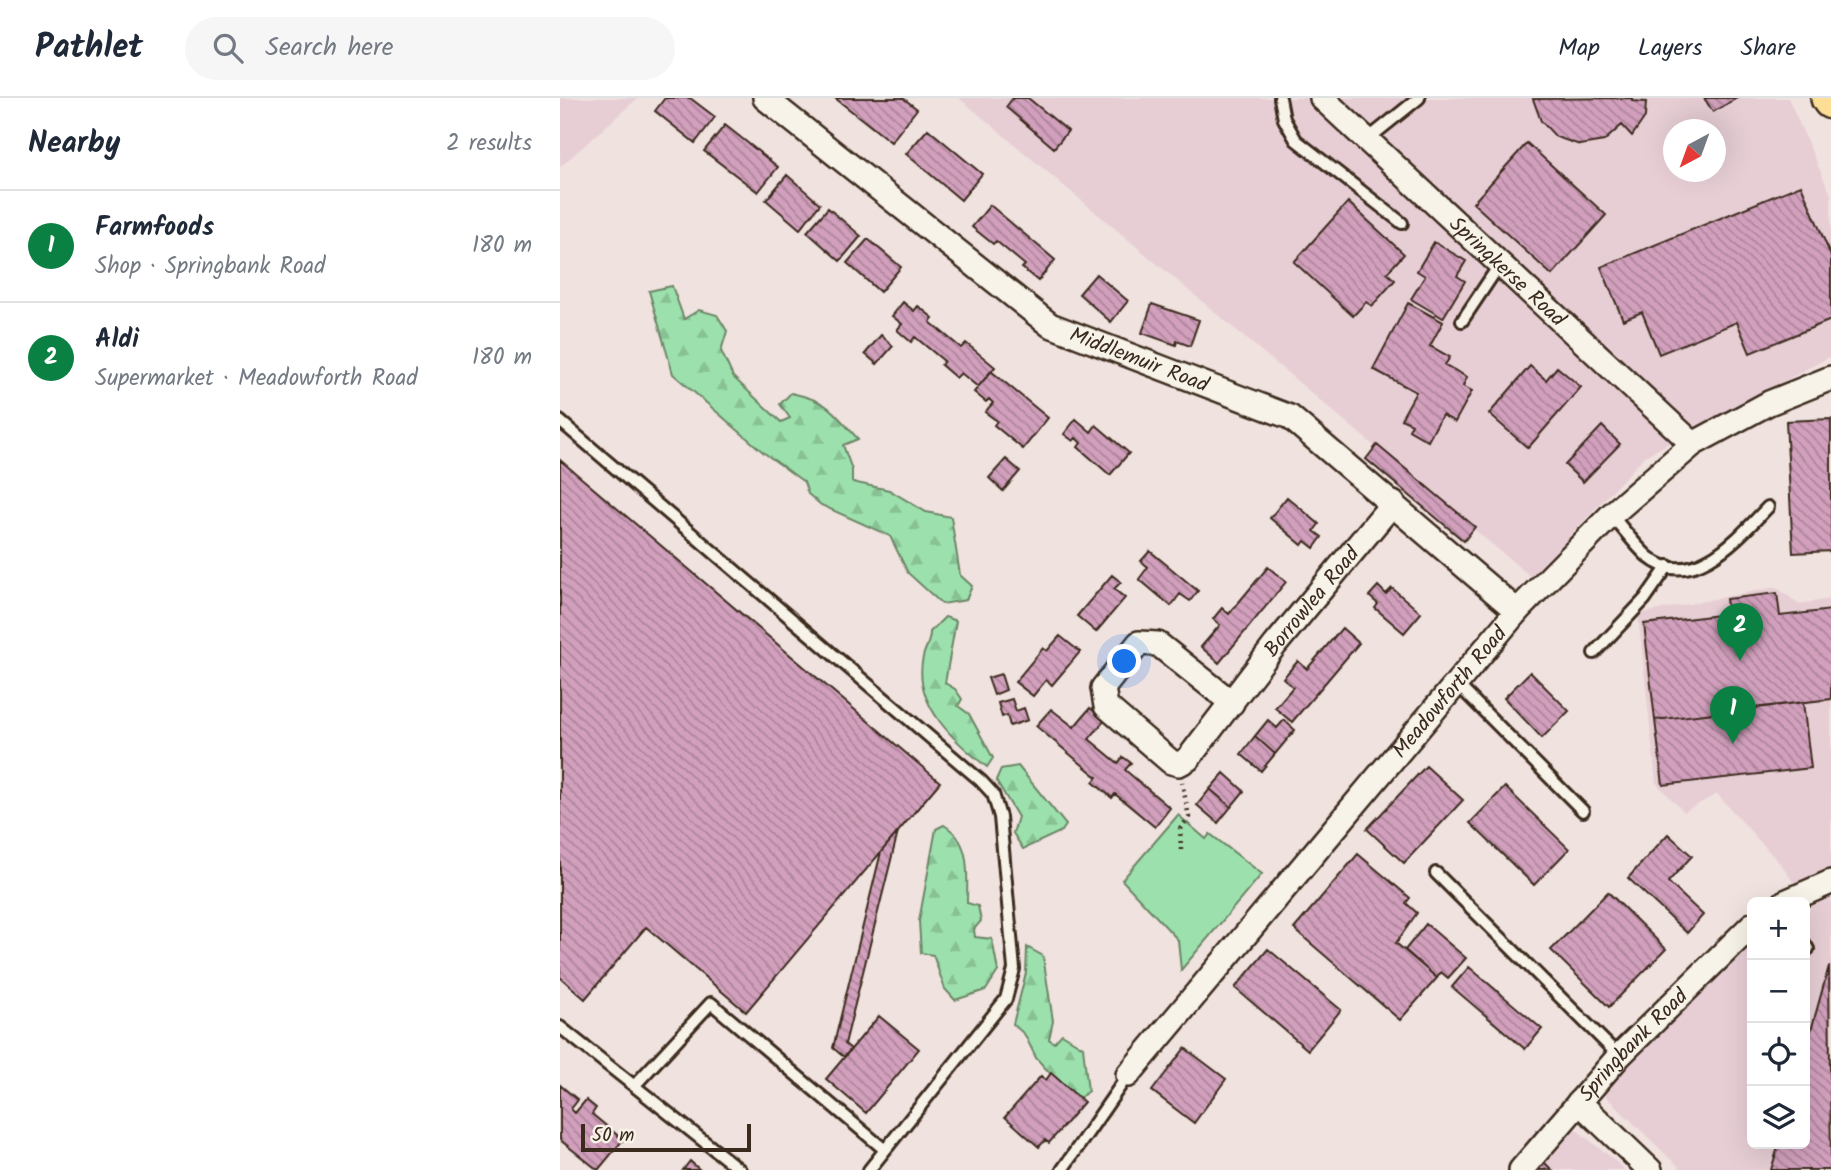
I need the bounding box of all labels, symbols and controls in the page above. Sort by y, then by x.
search box [185,17,675,80]
text: Pathlet [35,22,143,75]
text: Search here [265,27,393,69]
icon: search [209,29,247,67]
text: Map [1558,29,1600,68]
text: Layers [1638,29,1702,68]
text: Share [1740,29,1796,68]
north arrow [1663,119,1726,182]
text: Nearby [28,120,120,168]
text: 2 results [446,126,532,162]
text: Farmfoods [95,207,214,249]
street label: Springkerse Road [1441,209,1573,336]
text: 1 [48,228,54,264]
text: 180 m [472,228,532,264]
text: Shop · Springbank Road [95,249,326,285]
text: Aldi [95,319,139,361]
street label: Middlemuir Road [1064,319,1214,402]
text: 2 [44,340,58,376]
text: 180 m [472,340,532,376]
text: Supermarket · Meadowforth Road [95,361,418,397]
street label: Borrowlea Road [1256,539,1369,665]
pin: 2 [1717,603,1763,661]
street label: Meadowforth Road [1385,619,1516,766]
your location [1107,644,1141,678]
pin: 1 [1710,686,1756,744]
map controls [1747,897,1810,1149]
button: + [1747,897,1810,960]
button: − [1747,960,1810,1023]
street label: Springbank Road [1571,981,1697,1110]
button: locate [1747,1023,1810,1086]
button: layers [1747,1086,1810,1149]
scale bar [581,1121,751,1153]
text: 50 m [592,1121,634,1151]

